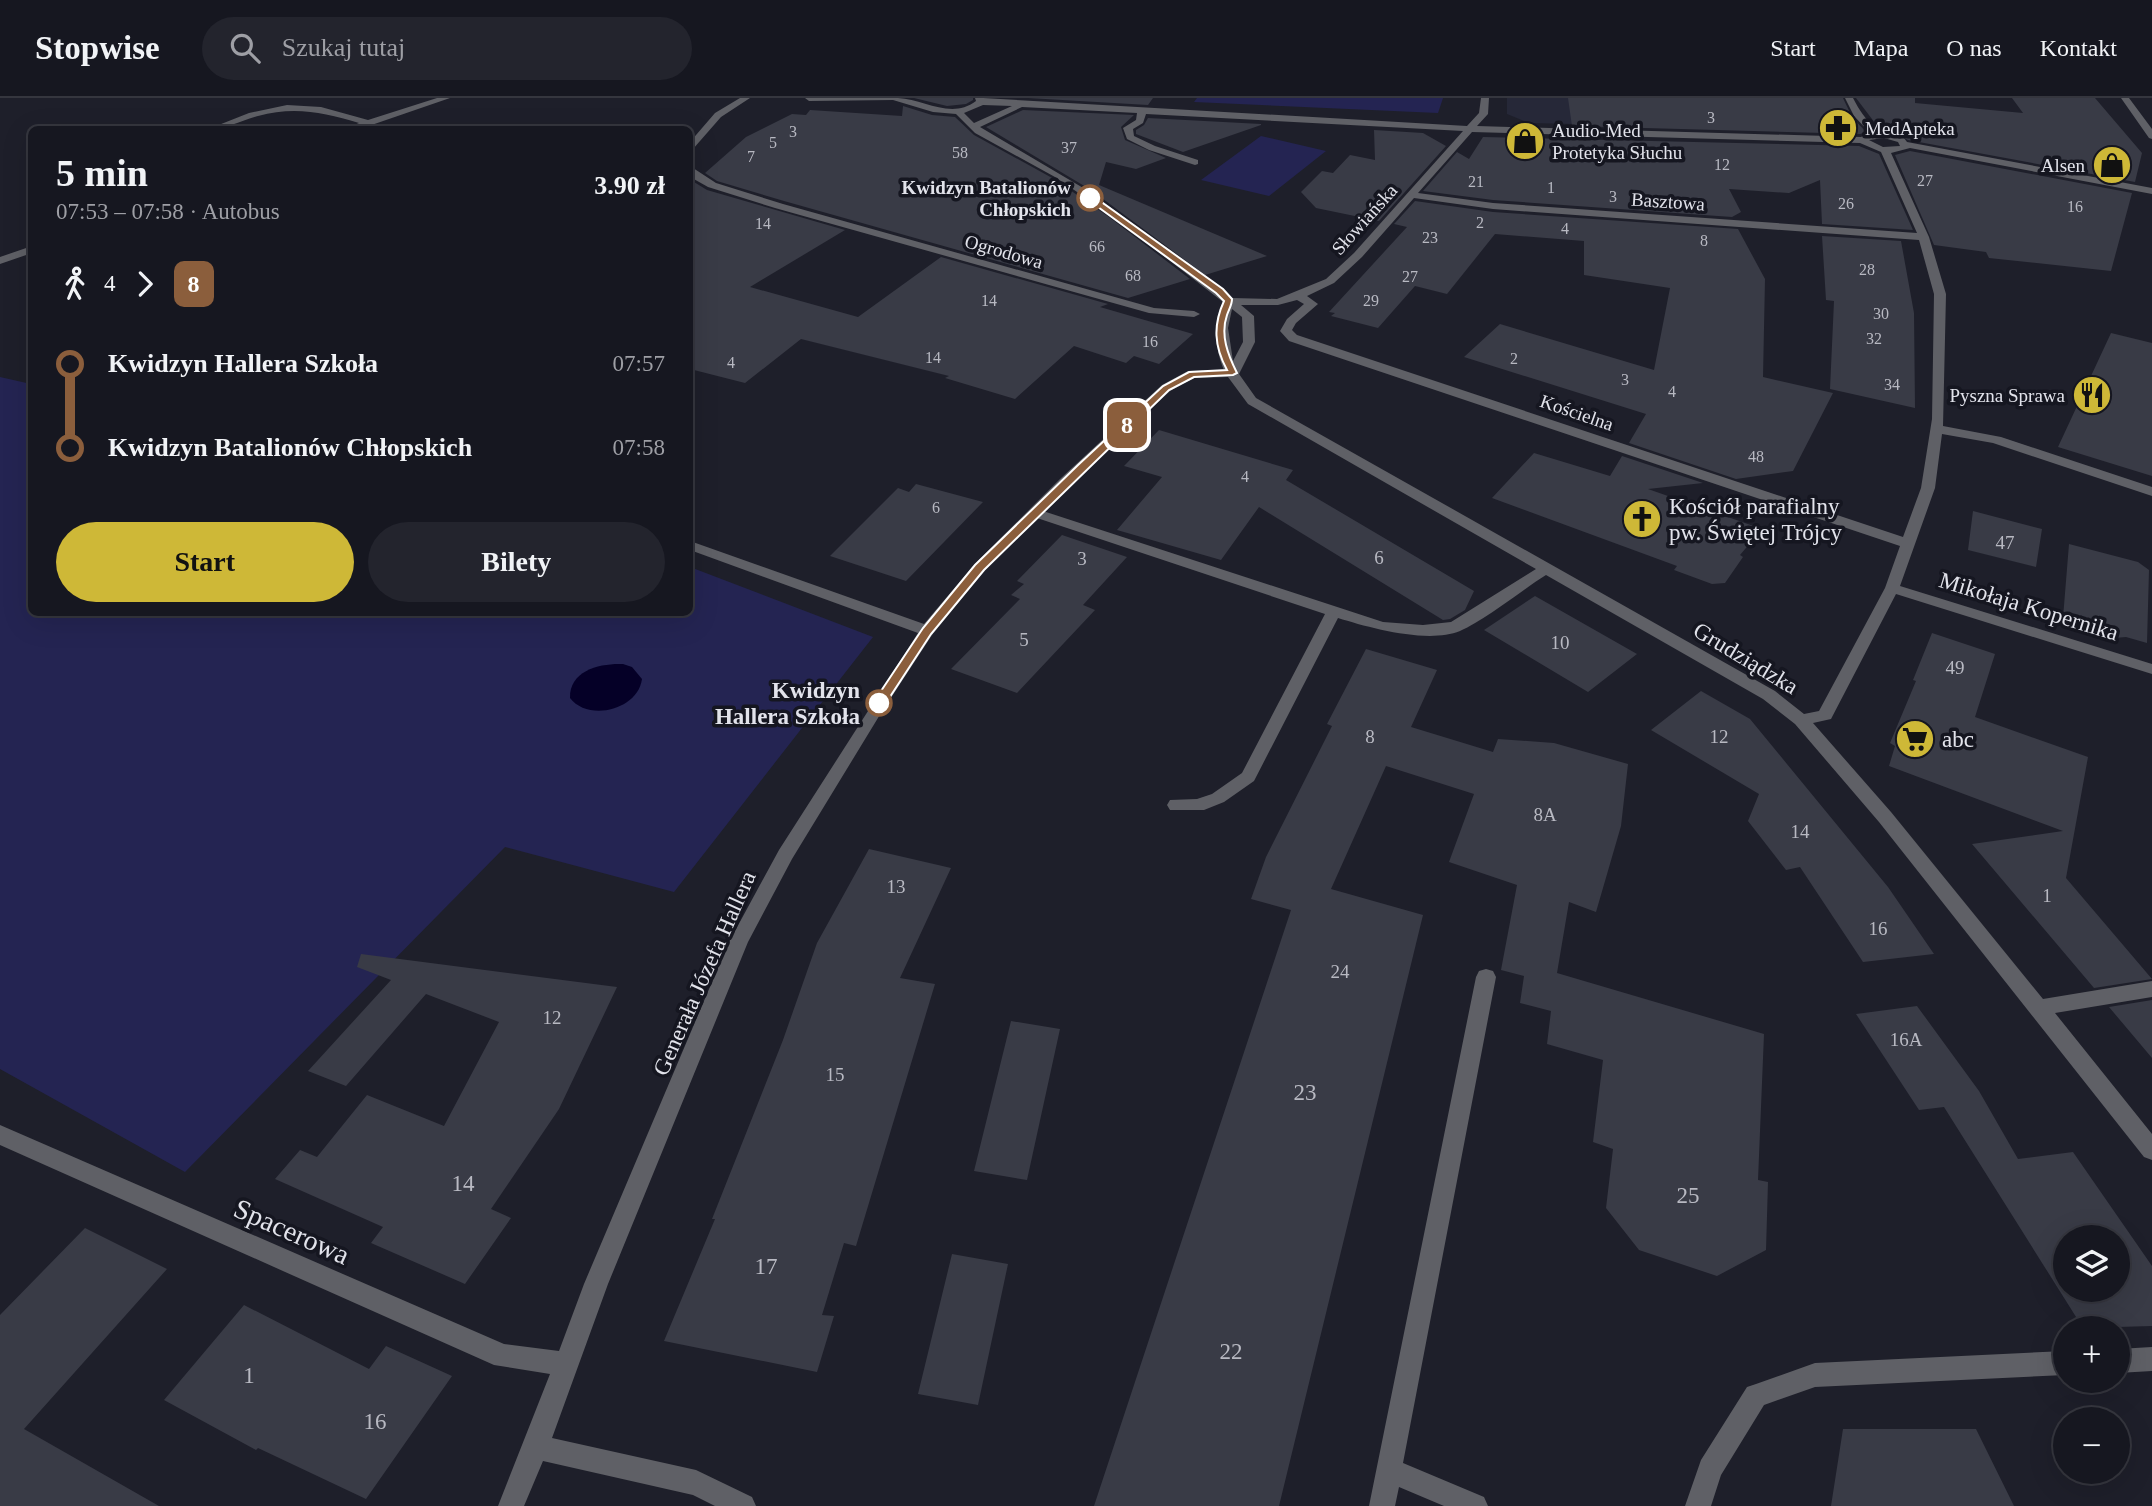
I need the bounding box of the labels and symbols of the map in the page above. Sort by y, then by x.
pharmacy icon: MedApteka [1817,107,1859,149]
house number: 3 [1707,109,1715,126]
place label: MedApteka [1865,118,1955,139]
shop icon: Audio-Med Protetyka Słuchu [1504,120,1546,162]
place label: Audio-Med Protetyka Słuchu [1552,120,1683,163]
house number: 3 [789,123,797,140]
house number: 5 [769,134,777,151]
house number: 37 [1061,139,1077,156]
house number: 58 [952,144,968,161]
shop icon: Alsen [2091,144,2133,186]
house number: 7 [747,148,755,165]
place label: Alsen [2041,155,2085,176]
house number: 12 [1714,156,1730,173]
house number: 27 [1917,172,1933,189]
house number: 21 [1468,173,1484,190]
place label: Kwidzyn Batalionów Chłopskich [902,177,1071,220]
street label: Słowiańska [1327,179,1402,259]
house number: 1 [1547,179,1555,196]
marker: Kwidzyn Batalionów Chłopskich [1077,185,1103,211]
house number: 3 [1609,188,1617,205]
street label: Basztowa [1630,188,1706,215]
house number: 26 [1838,195,1854,212]
house number: 16 [2067,198,2083,215]
house number: 2 [1476,214,1484,231]
house number: 14 [755,215,771,232]
house number: 4 [1561,220,1569,237]
house number: 23 [1422,229,1438,246]
street label: Ogrodowa [962,230,1046,273]
house number: 8 [1700,232,1708,249]
house number: 66 [1089,238,1105,255]
house number: 28 [1859,261,1875,278]
house number: 68 [1125,267,1141,284]
house number: 27 [1402,268,1418,285]
house number: 14 [981,292,997,309]
house number: 29 [1363,292,1379,309]
house number: 30 [1873,305,1889,322]
house number: 32 [1866,330,1882,347]
house number: 16 [1142,333,1158,350]
house number: 14 [925,349,941,366]
house number: 2 [1510,350,1518,367]
house number: 4 [727,354,735,371]
house number: 3 [1621,371,1629,388]
restaurant icon: Pyszna Sprawa [2071,374,2113,416]
house number: 34 [1884,376,1900,393]
house number: 4 [1668,383,1676,400]
place label: Pyszna Sprawa [1949,385,2066,406]
street label: Kościelna [1537,390,1617,435]
line badge: 8 [1104,402,1150,448]
house number: 48 [1748,448,1764,465]
house number: 4 [1241,468,1249,485]
place label: Kościół parafialny pw. Świętej Trójcy [1669,494,1842,545]
church icon: Kościół parafialny pw. Świętej Trójcy [1621,498,1663,540]
house number: 6 [932,499,940,516]
house number: 47 [1996,532,2015,553]
house number: 6 [1374,547,1384,568]
house number: 3 [1077,548,1087,569]
street label: Mikołaja Kopernika [1936,567,2121,646]
street label: Grudziądzka [1689,617,1803,699]
house number: 5 [1019,629,1029,650]
house number: 10 [1551,632,1570,653]
house number: 49 [1946,657,1965,678]
place label: Kwidzyn Hallera Szkoła [715,678,860,729]
marker: Kwidzyn Hallera Szkoła [866,690,892,716]
supermarket icon: abc [1894,718,1936,760]
house number: 8 [1365,726,1375,747]
house number: 12 [1710,726,1729,747]
place label: abc [1942,727,1974,752]
house number: 8A [1533,804,1557,825]
house number: 14 [1791,821,1810,842]
street label: Generała Józefa Hallera [648,867,761,1079]
house number: 13 [887,876,906,897]
house number: 1 [2042,885,2052,906]
house number: 16 [1869,918,1888,939]
house number: 24 [1331,961,1350,982]
house number: 12 [543,1007,562,1028]
house number: 16A [1890,1029,1923,1050]
house number: 15 [826,1064,845,1085]
house number: 23 [1294,1080,1317,1105]
house number: 14 [452,1171,475,1196]
house number: 25 [1677,1183,1700,1208]
street label: Spacerowa [229,1192,355,1271]
house number: 17 [755,1254,778,1279]
house number: 22 [1220,1339,1243,1364]
house number: 1 [243,1363,255,1388]
house number: 16 [364,1409,387,1434]

